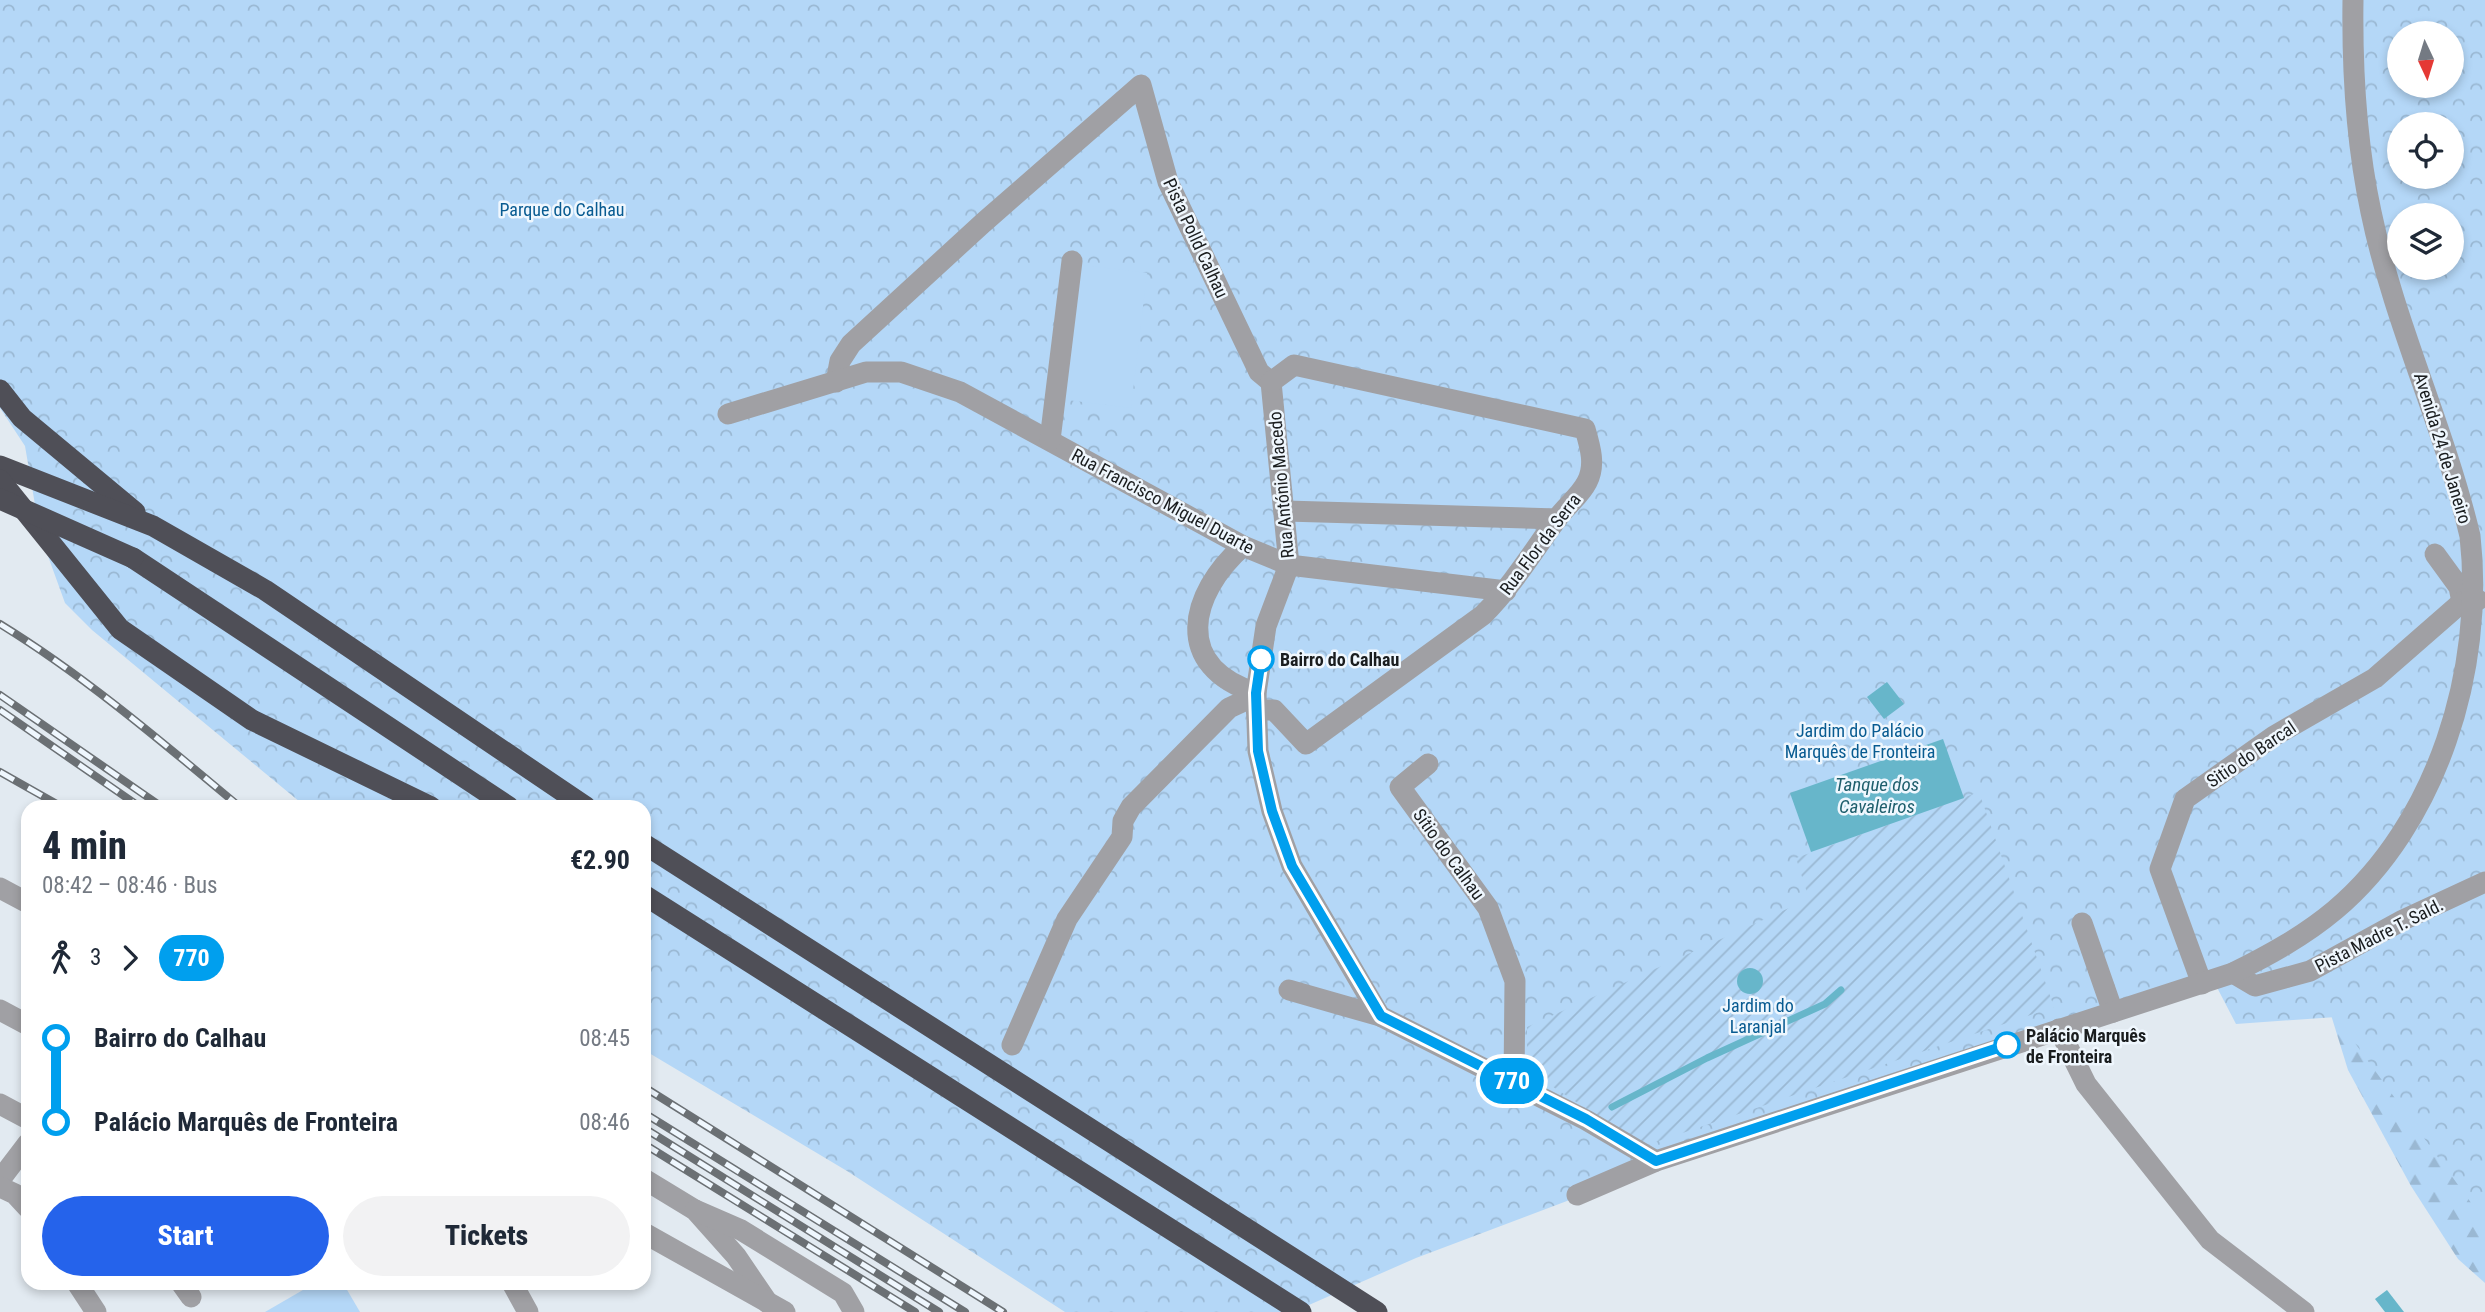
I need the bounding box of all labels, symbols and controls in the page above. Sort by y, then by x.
north arrow [2387,21,2464,98]
map controls [2387,21,2464,280]
button: locate [2387,112,2464,189]
street label: Pista Polld Calhau [1159,175,1233,301]
park label: Parque do Calhau [499,199,625,220]
button: layers [2387,203,2464,280]
street label: Avenida 24 de Janeiro [2410,370,2476,526]
street label: Rua António Macedo [1264,411,1298,559]
street label: Rua Francisco Miguel Duarte [1068,444,1258,558]
street label: Rua Flor da Serra [1495,489,1585,599]
marker: Bairro do Calhau [1248,646,1274,672]
place label: Bairro do Calhau [1280,649,1399,670]
street label: Sitio do Barcal [2202,716,2300,792]
park label: Jardim do Palácio Marquês de Fronteira [1785,720,1935,762]
water label: Tanque dos Cavaleiros [1835,773,1919,818]
street label: Sítio do Calhau [1409,804,1489,904]
text: 4 min [42,824,127,868]
text: €2.90 [570,845,630,875]
text: 08:42 – 08:46 · Bus [42,872,218,899]
street label: Pista Madre T. Sald. [2311,894,2447,976]
icon: walk [42,939,80,977]
icon: forward [111,939,149,977]
text: 3 [90,944,101,971]
text: 770 [173,944,210,972]
park label: Jardim do Laranjal [1722,995,1794,1037]
text: Bairro do Calhau [94,1023,266,1053]
text: 08:45 [579,1025,630,1052]
place label: Palácio Marquês de Fronteira [2026,1025,2146,1067]
marker: Palácio Marquês de Fronteira [1994,1032,2020,1058]
line badge: 770 [1472,1058,1552,1104]
text: 770 [1494,1067,1530,1095]
text: Palácio Marquês de Fronteira [94,1107,398,1137]
text: 08:46 [579,1109,630,1136]
button: Start [42,1196,329,1276]
button: Tickets [343,1196,630,1276]

